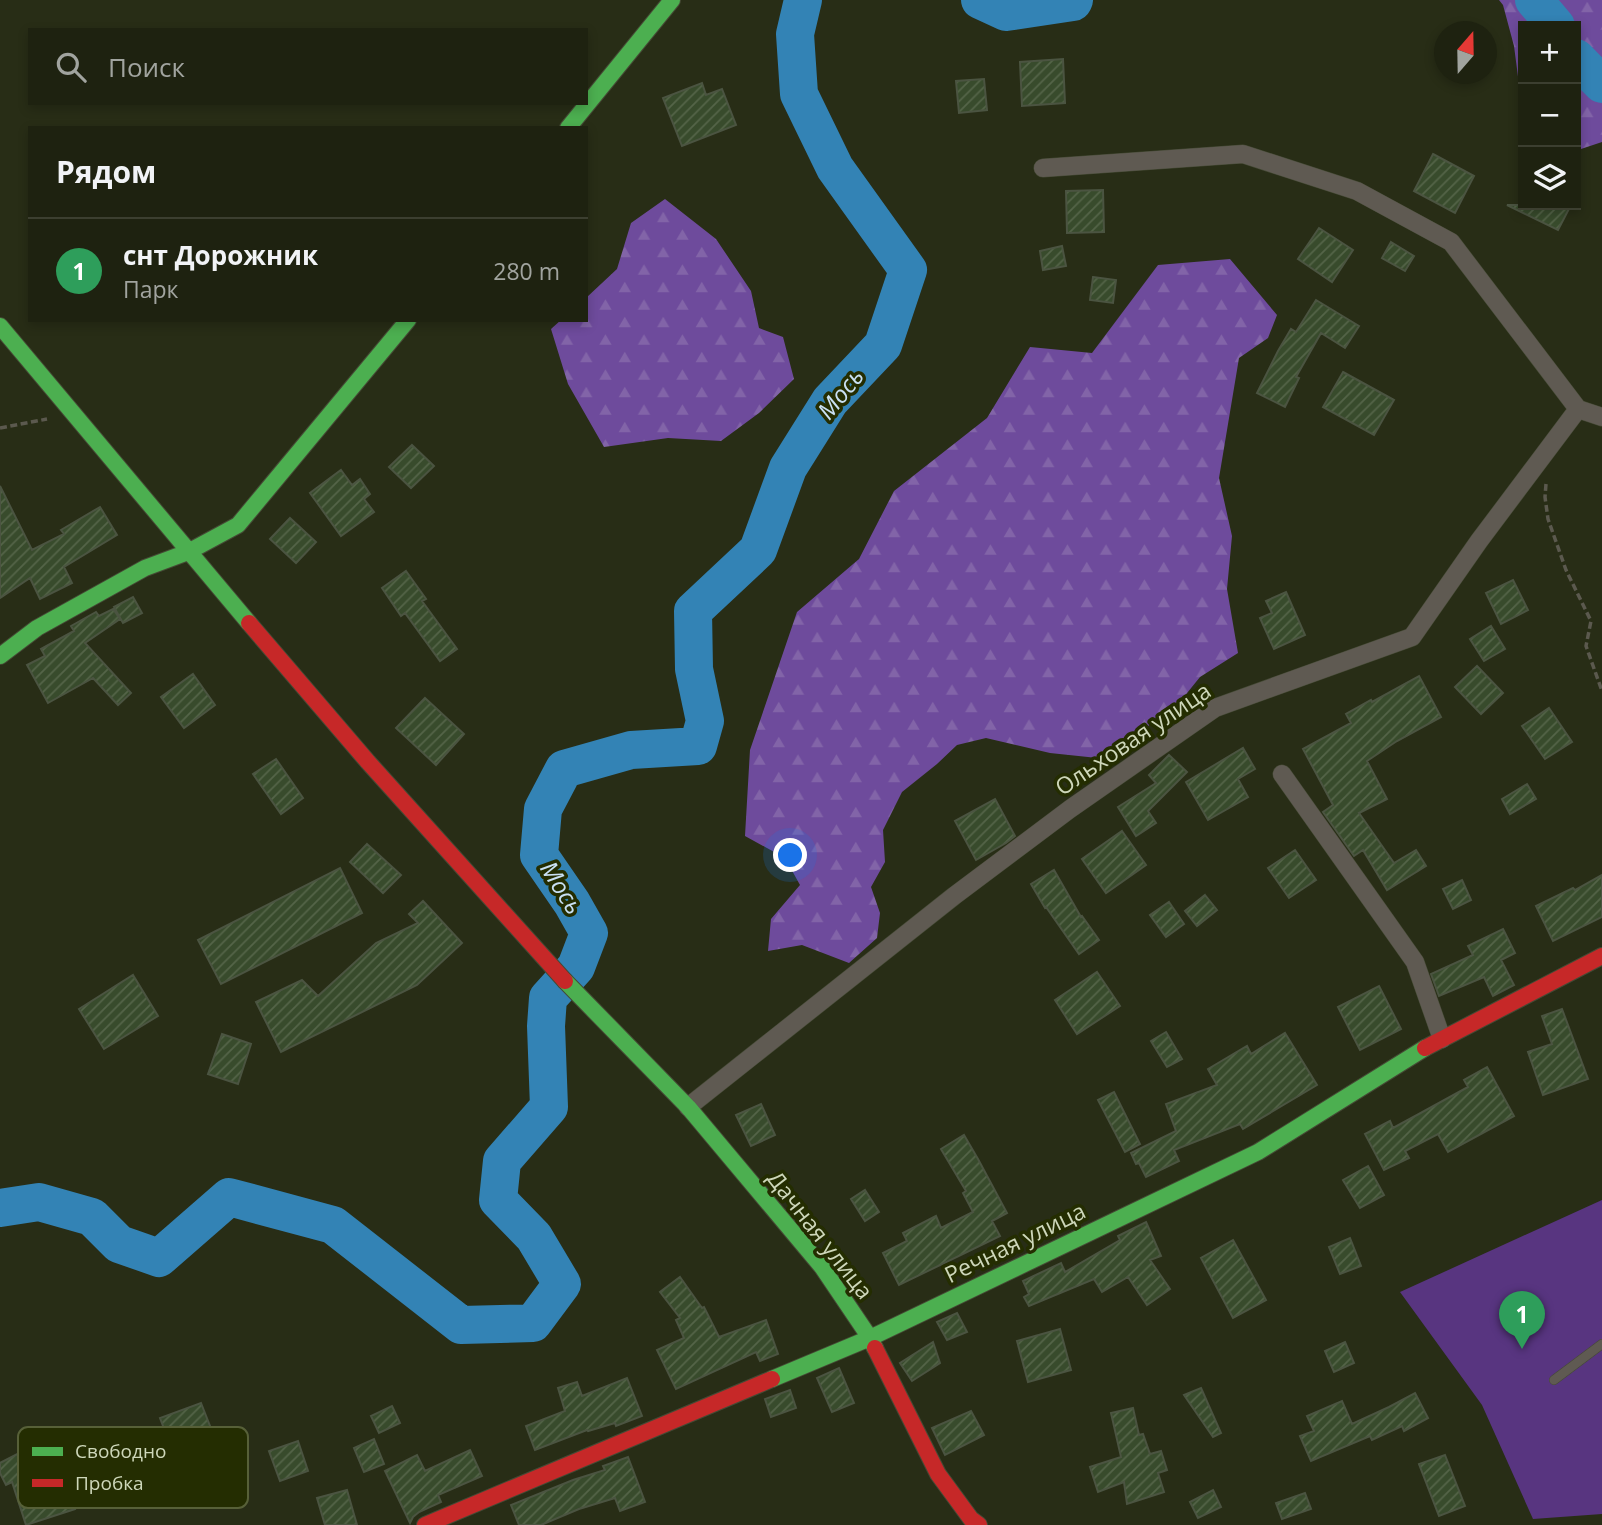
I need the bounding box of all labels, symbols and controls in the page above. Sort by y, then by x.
north arrow [1434,21,1497,84]
map controls [1518,21,1581,210]
button: + [1518,21,1581,84]
search box [28,28,588,105]
icon: search [52,48,90,86]
text: Поиск [108,49,185,85]
button: − [1518,84,1581,147]
button: layers [1518,147,1581,210]
text: Рядом [56,151,156,192]
text: снт Дорожник [123,237,318,273]
text: 1 [72,255,86,287]
text: 280 m [493,255,560,287]
text: Парк [123,273,178,305]
water label: Мось [809,361,871,426]
street label: Ольховая улица [1048,674,1217,802]
your location [773,838,807,872]
water label: Мось [533,854,591,920]
street label: Дачная улица [760,1163,881,1305]
street label: Речная улица [939,1194,1090,1290]
pin: 1 [1499,1291,1545,1349]
legend [18,1427,248,1508]
text: Свободно [75,1438,166,1464]
text: Пробка [75,1470,144,1496]

